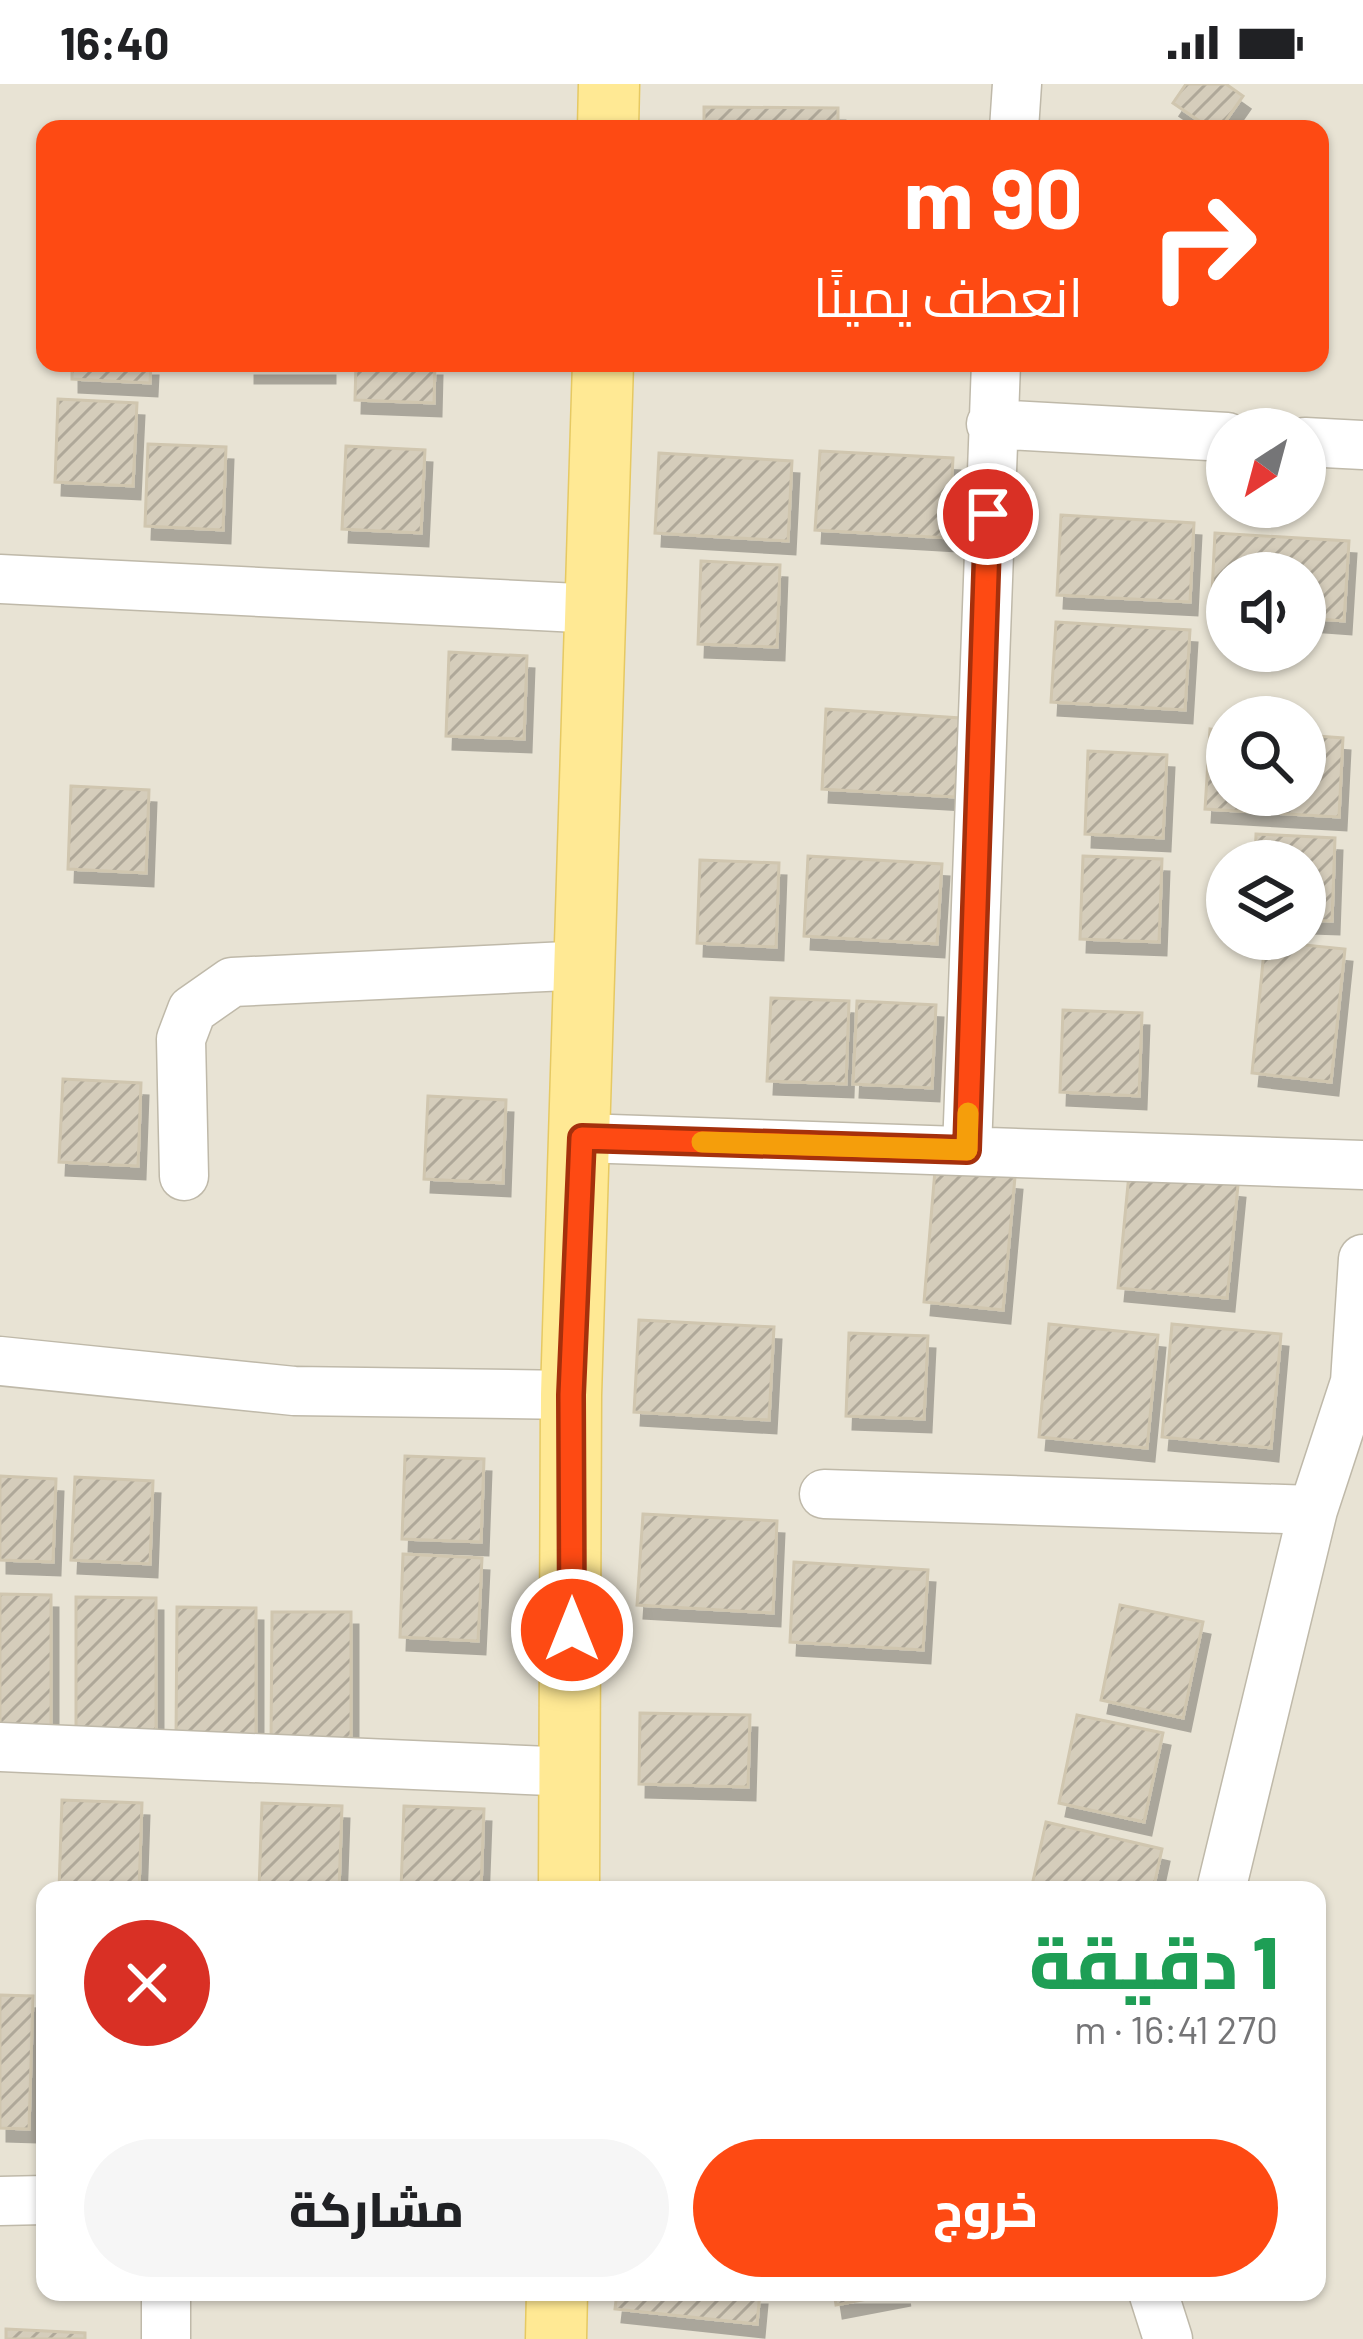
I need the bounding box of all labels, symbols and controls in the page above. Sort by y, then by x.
text: 16:40 [60,15,169,69]
text: 90 m [904,145,1083,246]
icon: right [1125,168,1281,324]
text: انعطف يمينًا [813,263,1083,328]
north arrow [1206,408,1326,528]
map controls [1206,408,1326,960]
pin [937,463,1039,565]
icon: arrive [955,481,1021,547]
button: sound [1206,552,1326,672]
button: search [1206,696,1326,816]
button: layers [1206,840,1326,960]
position arrow [509,1567,635,1693]
text: 1 دقيقة [1029,1917,1278,2003]
button: close [84,1920,210,2046]
text: 270 m · 16:41 [1074,2005,1278,2052]
button: مشاركة [84,2139,669,2277]
button: خروج [693,2139,1278,2277]

